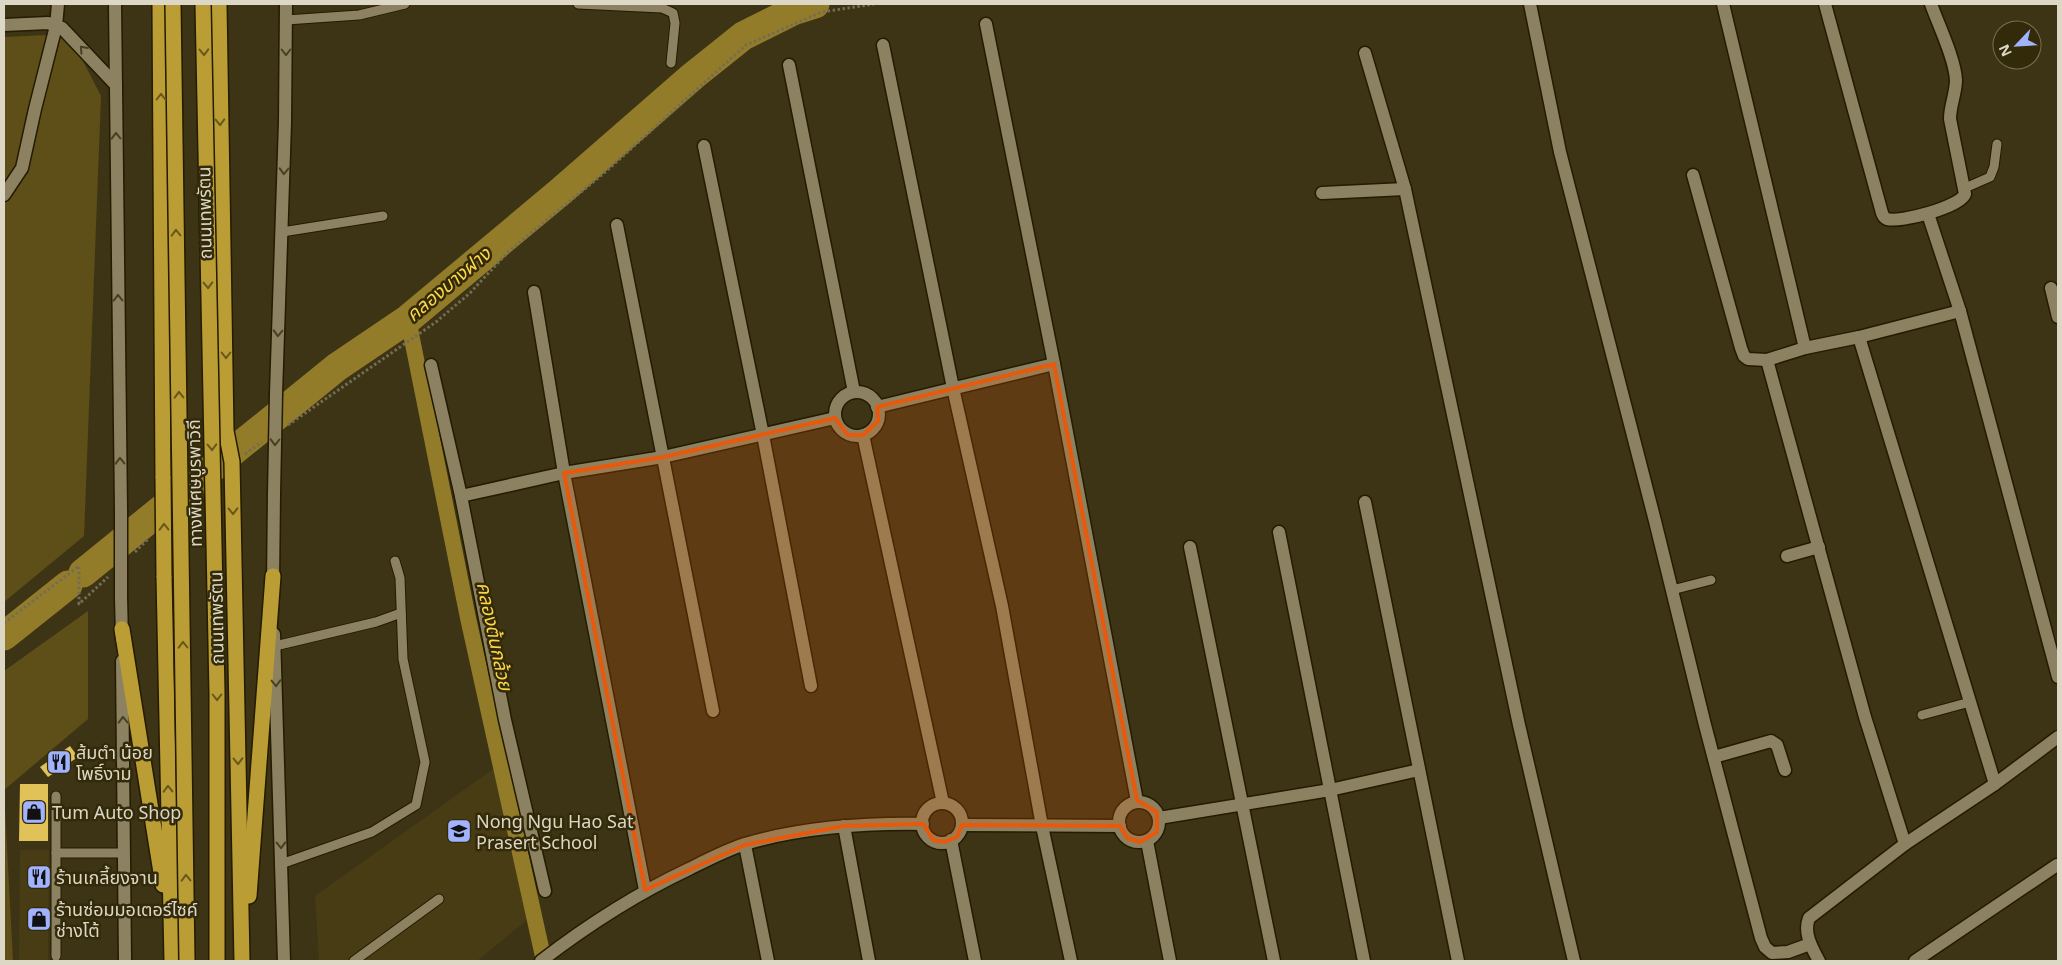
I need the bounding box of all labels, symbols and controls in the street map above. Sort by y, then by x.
north arrow [1992,20,2042,70]
text: N [1994,42,2016,60]
one-way arrow [80,46,89,55]
one-way arrow [198,49,209,57]
one-way arrow [281,49,291,57]
one-way arrow [156,92,166,100]
one-way arrow [215,119,226,127]
one-way arrow [111,132,121,140]
street label: ถนนเทพรัตน [191,166,217,260]
one-way arrow [279,167,289,175]
one-way arrow [171,228,182,236]
water label: คลองบางฝาง [400,240,497,327]
one-way arrow [203,281,214,289]
one-way arrow [113,294,123,302]
one-way arrow [273,330,283,337]
one-way arrow [221,352,231,359]
one-way arrow [174,391,184,398]
street label: ทางพิเศษบูรพาวิถี [181,419,208,547]
one-way arrow [270,439,280,447]
one-way arrow [207,444,217,452]
one-way arrow [115,457,125,464]
one-way arrow [228,507,238,515]
one-way arrow [158,523,169,531]
street label: ถนนเทพรัตน [203,571,229,665]
water label: คลองต้นกล้วย [471,579,520,694]
one-way arrow [178,641,188,648]
one-way arrow [271,680,281,687]
one-way arrow [212,694,222,702]
one-way arrow [118,716,128,724]
place label: ส้มตำ น้อย โพธิ์งาม [76,740,153,785]
restaurant icon: ส้มตำ น้อย โพธิ์งาม [46,749,72,775]
one-way arrow [233,757,243,765]
one-way arrow [163,785,173,793]
shop icon: Tum Auto Shop [21,799,47,825]
place label: Tum Auto Shop [52,800,181,824]
place label: Nong Ngu Hao Sat Prasert School [476,809,634,854]
school or university icon: Nong Ngu Hao Sat Prasert School [446,818,472,844]
one-way arrow [276,842,286,849]
restaurant icon: ร้านเกลี้ยงจาน [26,864,52,890]
place label: ร้านเกลี้ยงจาน [56,865,158,889]
one-way arrow [181,873,191,881]
place label: ร้านซ่อมมอเตอร์ไซค์ ช่างโต้ [56,897,198,942]
shop icon: ร้านซ่อมมอเตอร์ไซค์ ช่างโต้ [26,906,52,932]

